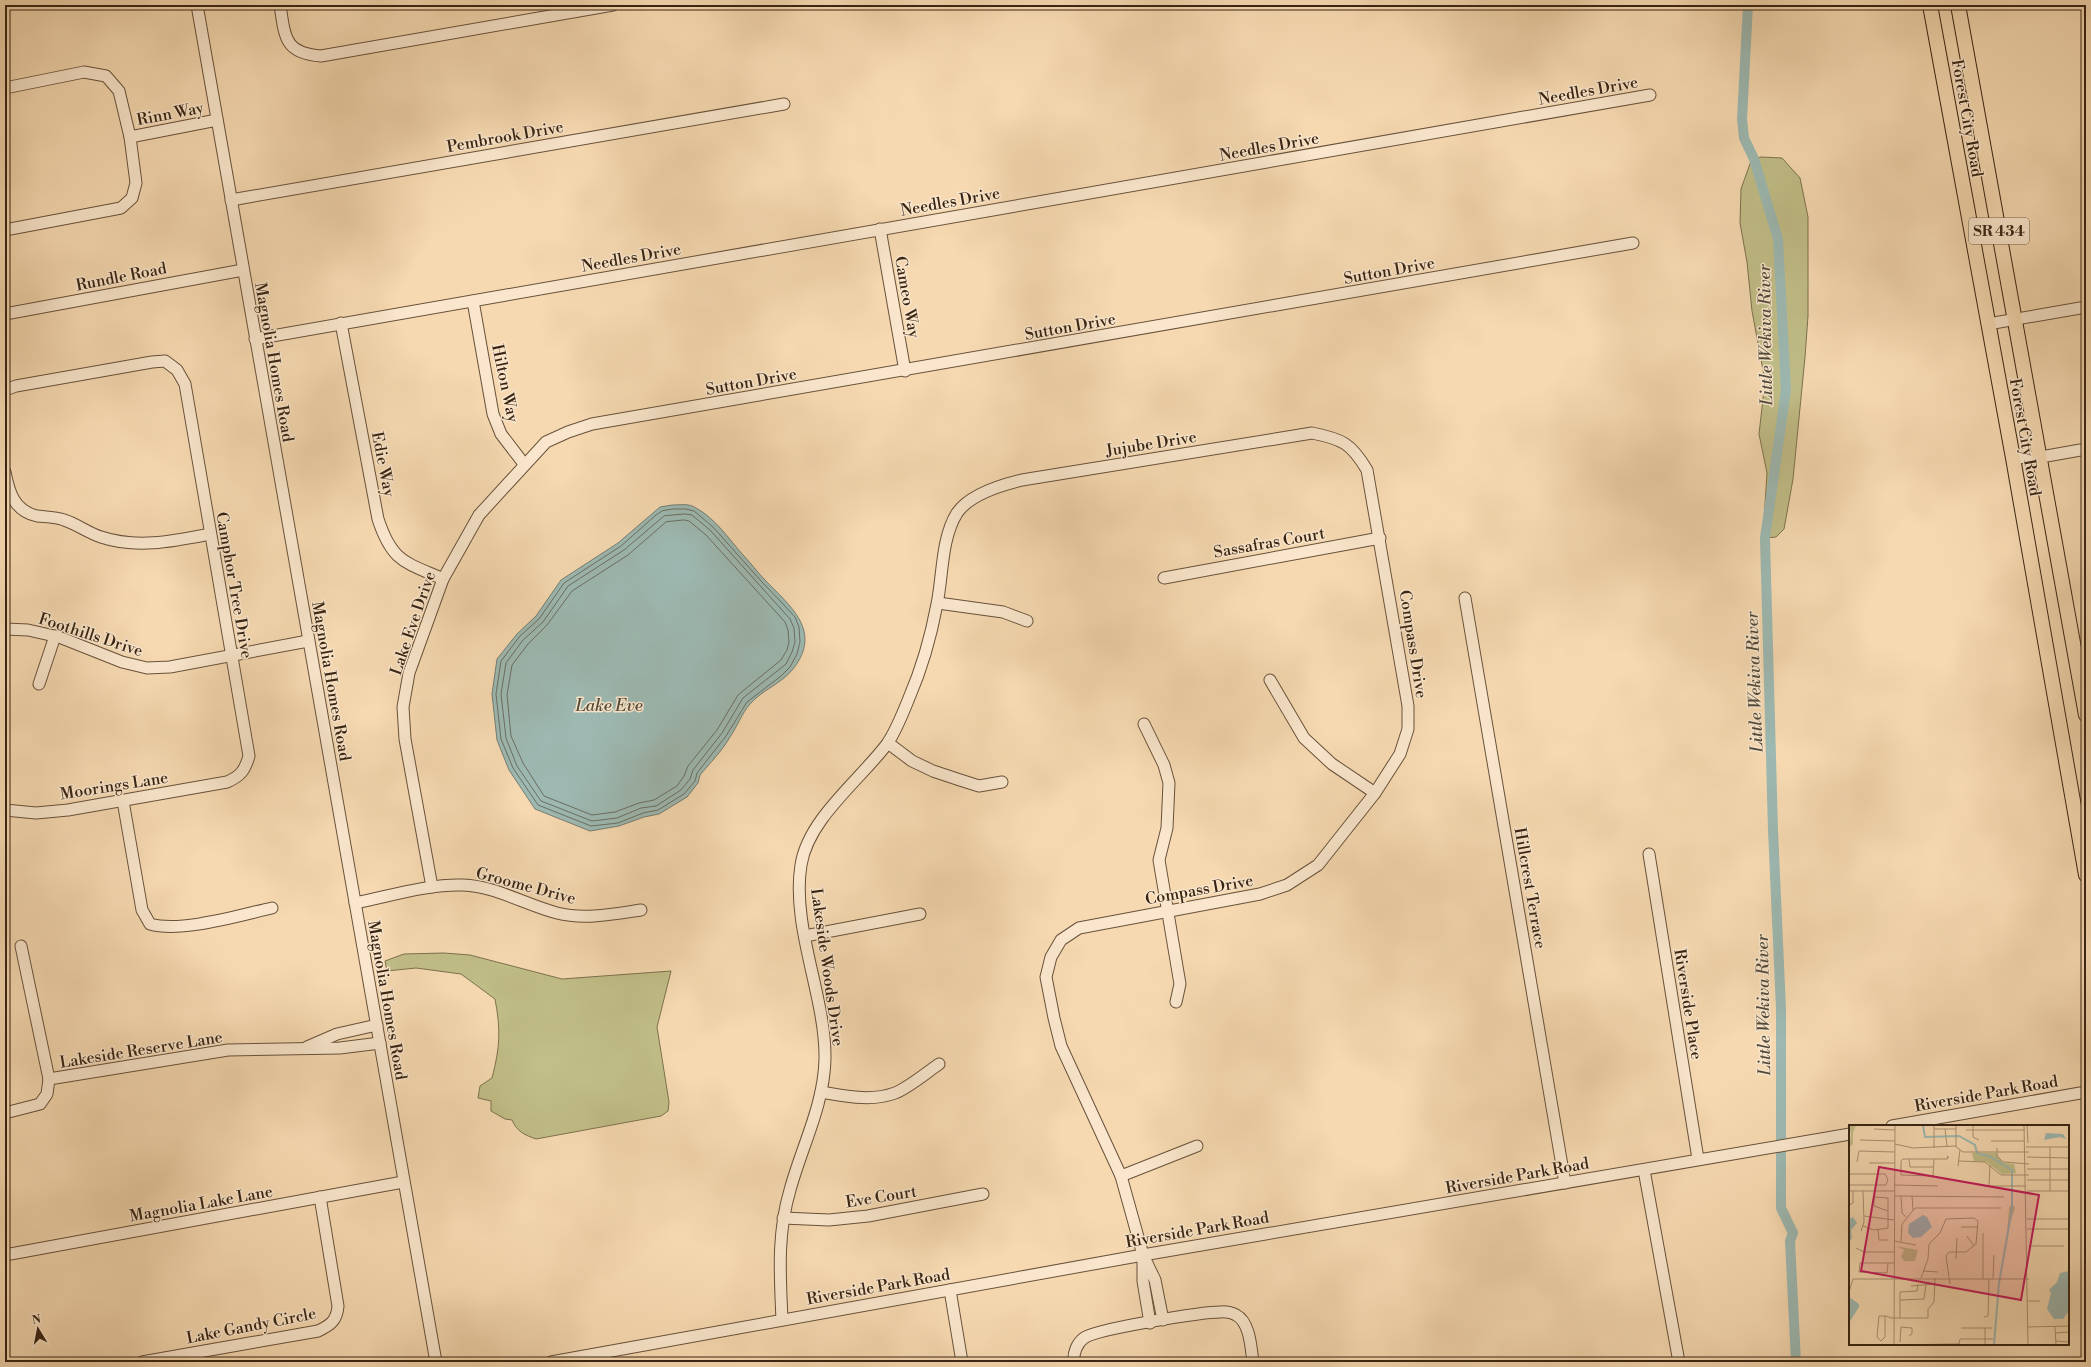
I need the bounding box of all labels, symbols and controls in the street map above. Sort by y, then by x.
street label: Forest City Road [1947,58,1987,179]
street label: Needles Drive [1537,72,1640,110]
street label: Rinn Way [135,98,206,130]
street label: Pembrook Drive [445,117,565,157]
street label: Needles Drive [1218,128,1321,166]
street label: Needles Drive [899,183,1002,221]
road number: SR 434 [1969,218,2029,244]
street label: Needles Drive [580,239,683,277]
street label: Sutton Drive [1342,253,1436,289]
street label: Cameo Way [890,255,924,340]
street label: Rundle Road [74,258,168,296]
water label: Little Wekiva River [1754,263,1778,407]
street label: Magnolia Homes Road [250,281,298,444]
street label: Sutton Drive [1023,309,1117,345]
street label: Hilton Way [487,342,523,424]
street label: Sutton Drive [704,364,798,400]
street label: Forest City Road [2005,377,2045,498]
street label: Jujube Drive [1103,427,1198,461]
street label: Edie Way [367,430,399,499]
street label: Camphor Tree Drive [211,510,257,660]
street label: Sassafras Court [1212,523,1327,563]
street label: Lake Eve Drive [386,569,440,678]
street label: Compass Drive [1395,589,1431,700]
street label: Magnolia Homes Road [307,600,355,763]
street label: Foothills Drive [36,609,145,661]
water label: Little Wekiva River [1742,610,1768,754]
water label: Lake Eve [574,695,643,717]
street label: Moorings Lane [59,768,170,804]
street label: Hillcrest Terrace [1510,826,1551,950]
street label: Groome Drive [474,863,578,909]
street label: Compass Drive [1144,871,1255,909]
street label: Lakeside Woods Drive [806,887,848,1047]
street label: Magnolia Homes Road [363,919,411,1082]
water label: Little Wekiva River [1752,933,1776,1077]
street label: Riverside Place [1669,947,1707,1061]
street label: Lakeside Reserve Lane [58,1027,224,1073]
street label: Riverside Park Road [1913,1072,2060,1116]
inset map [1849,1125,2069,1345]
street label: Riverside Park Road [1444,1154,1591,1198]
street label: Eve Court [844,1181,918,1212]
street label: Magnolia Lake Lane [128,1182,274,1226]
street label: Riverside Park Road [1124,1208,1271,1252]
street label: Riverside Park Road [805,1265,952,1309]
street label: Lake Gandy Circle [185,1304,318,1348]
north arrow [18,1309,58,1349]
text: N [31,1312,42,1328]

